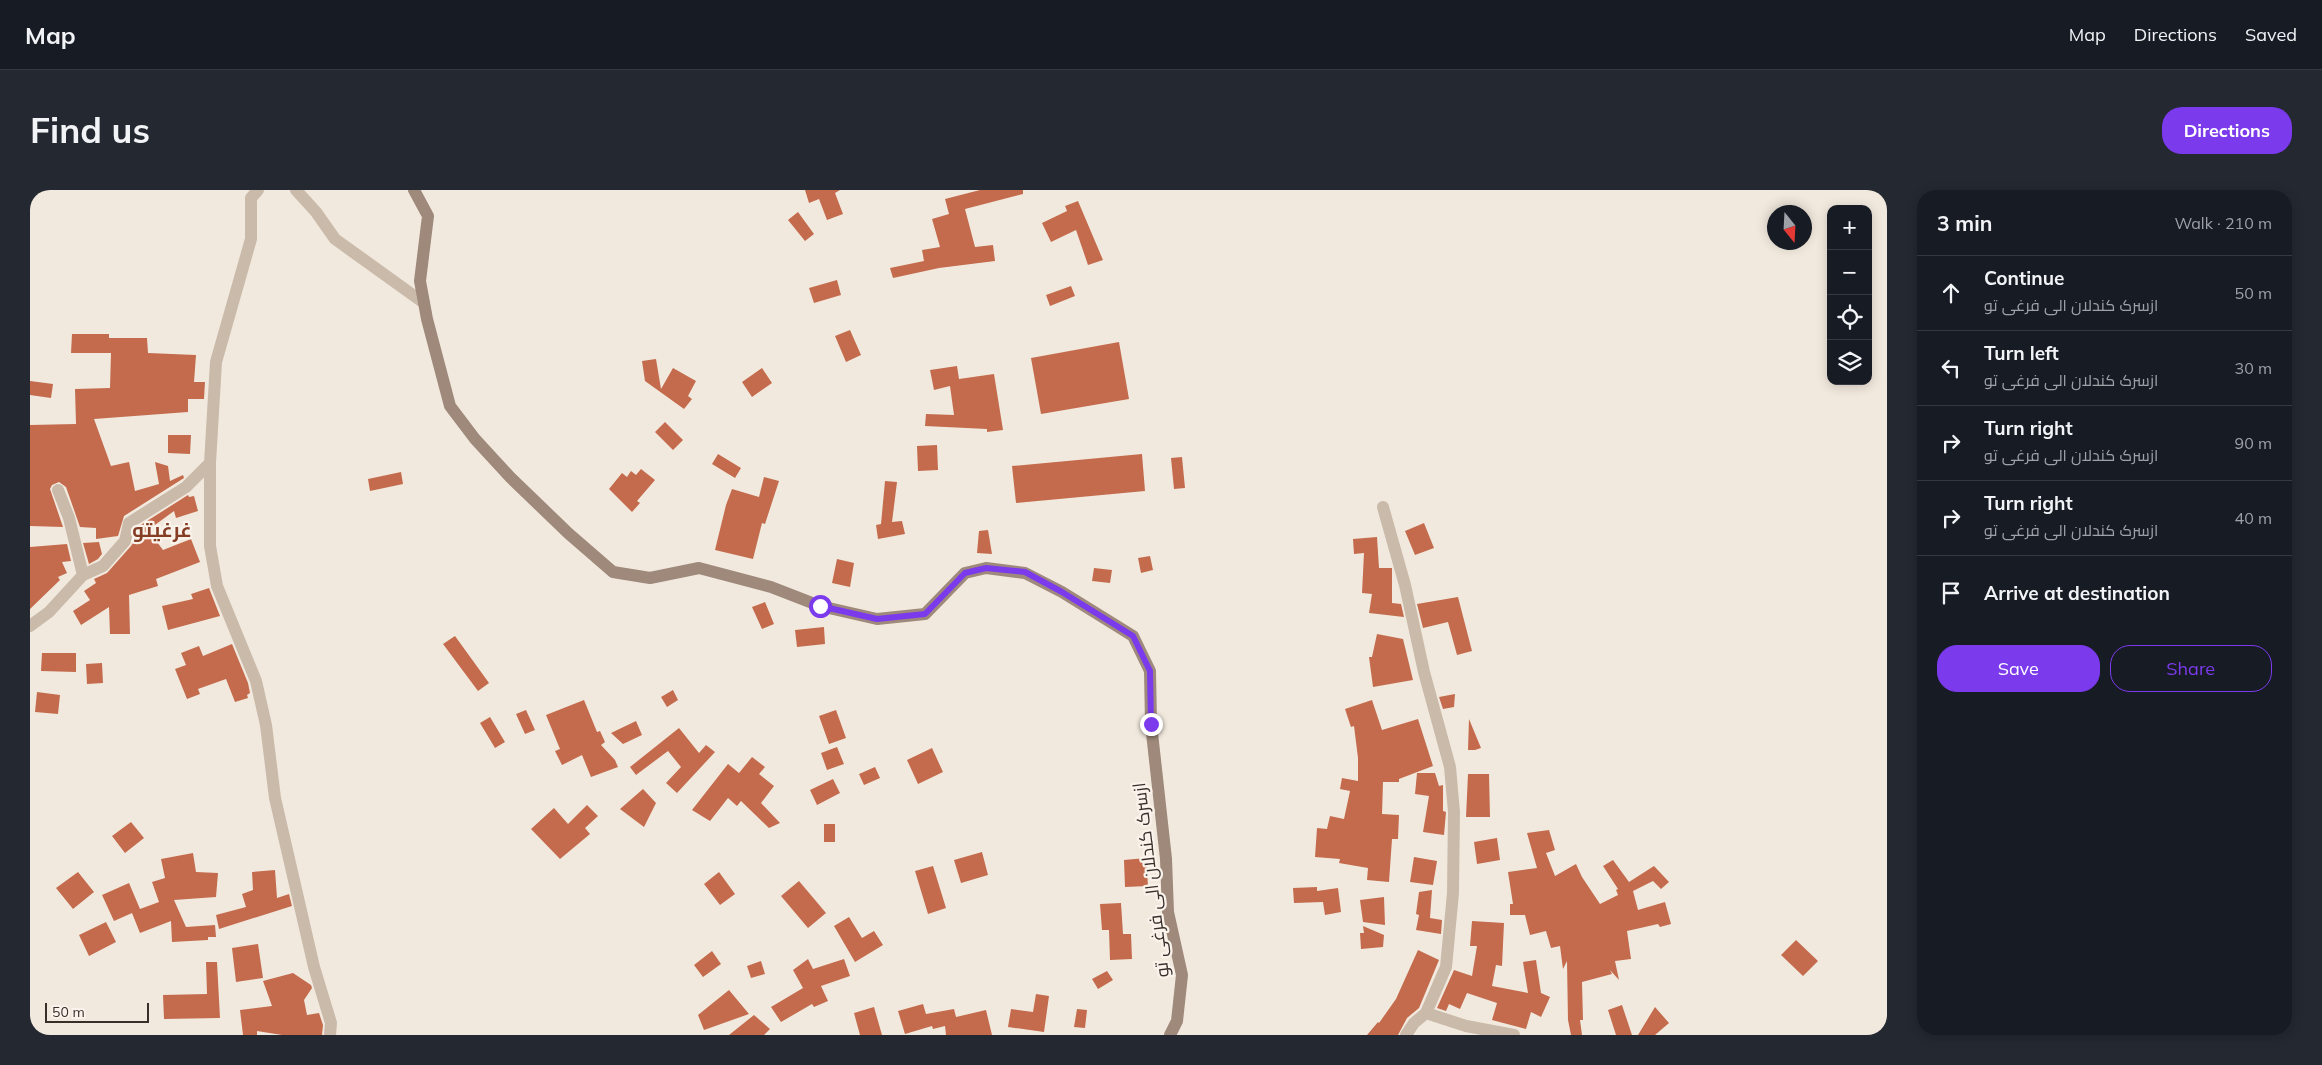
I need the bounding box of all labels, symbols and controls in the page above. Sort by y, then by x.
text: Map [25,20,76,50]
text: Map [2069,23,2106,46]
text: Directions [2134,23,2217,46]
text: Saved [2245,23,2297,46]
button: Directions [2162,107,2292,154]
text: Find us [30,108,150,152]
north arrow [1767,205,1812,250]
map controls [1827,205,1872,385]
button: + [1827,205,1872,250]
text: 3 min [1937,210,1992,236]
text: Walk · 210 m [2174,213,2272,233]
button: − [1827,250,1872,295]
text: Continue [1984,266,2064,290]
icon: ahead [1937,279,1965,307]
text: 50 m [2235,283,2272,303]
button: locate [1827,295,1872,340]
text: ازسرک کندلان الی فرغی تو [1984,295,2158,315]
button: layers [1827,340,1872,385]
text: Turn left [1984,341,2059,365]
icon: left [1937,354,1965,382]
text: 30 m [2235,358,2272,378]
text: ازسرک کندلان الی فرغی تو [1984,370,2158,390]
text: Turn right [1984,416,2073,440]
icon: right [1937,429,1965,457]
text: 90 m [2235,433,2272,453]
text: ازسرک کندلان الی فرغی تو [1984,445,2158,465]
text: Turn right [1984,491,2073,515]
icon: right [1937,504,1965,532]
text: 40 m [2235,508,2272,528]
district label: غرغیتو [132,517,192,542]
text: ازسرک کندلان الی فرغی تو [1984,520,2158,540]
icon: arrive [1937,579,1965,607]
text: Arrive at destination [1984,581,2170,605]
route start [809,595,832,618]
button: Save [1937,645,2100,692]
button: Share [2110,645,2272,692]
route end [1140,713,1163,736]
street label: ازسرک کندلان الی فرغی تو [1127,781,1174,979]
scale bar [45,1000,149,1023]
text: 50 m [52,1003,85,1021]

